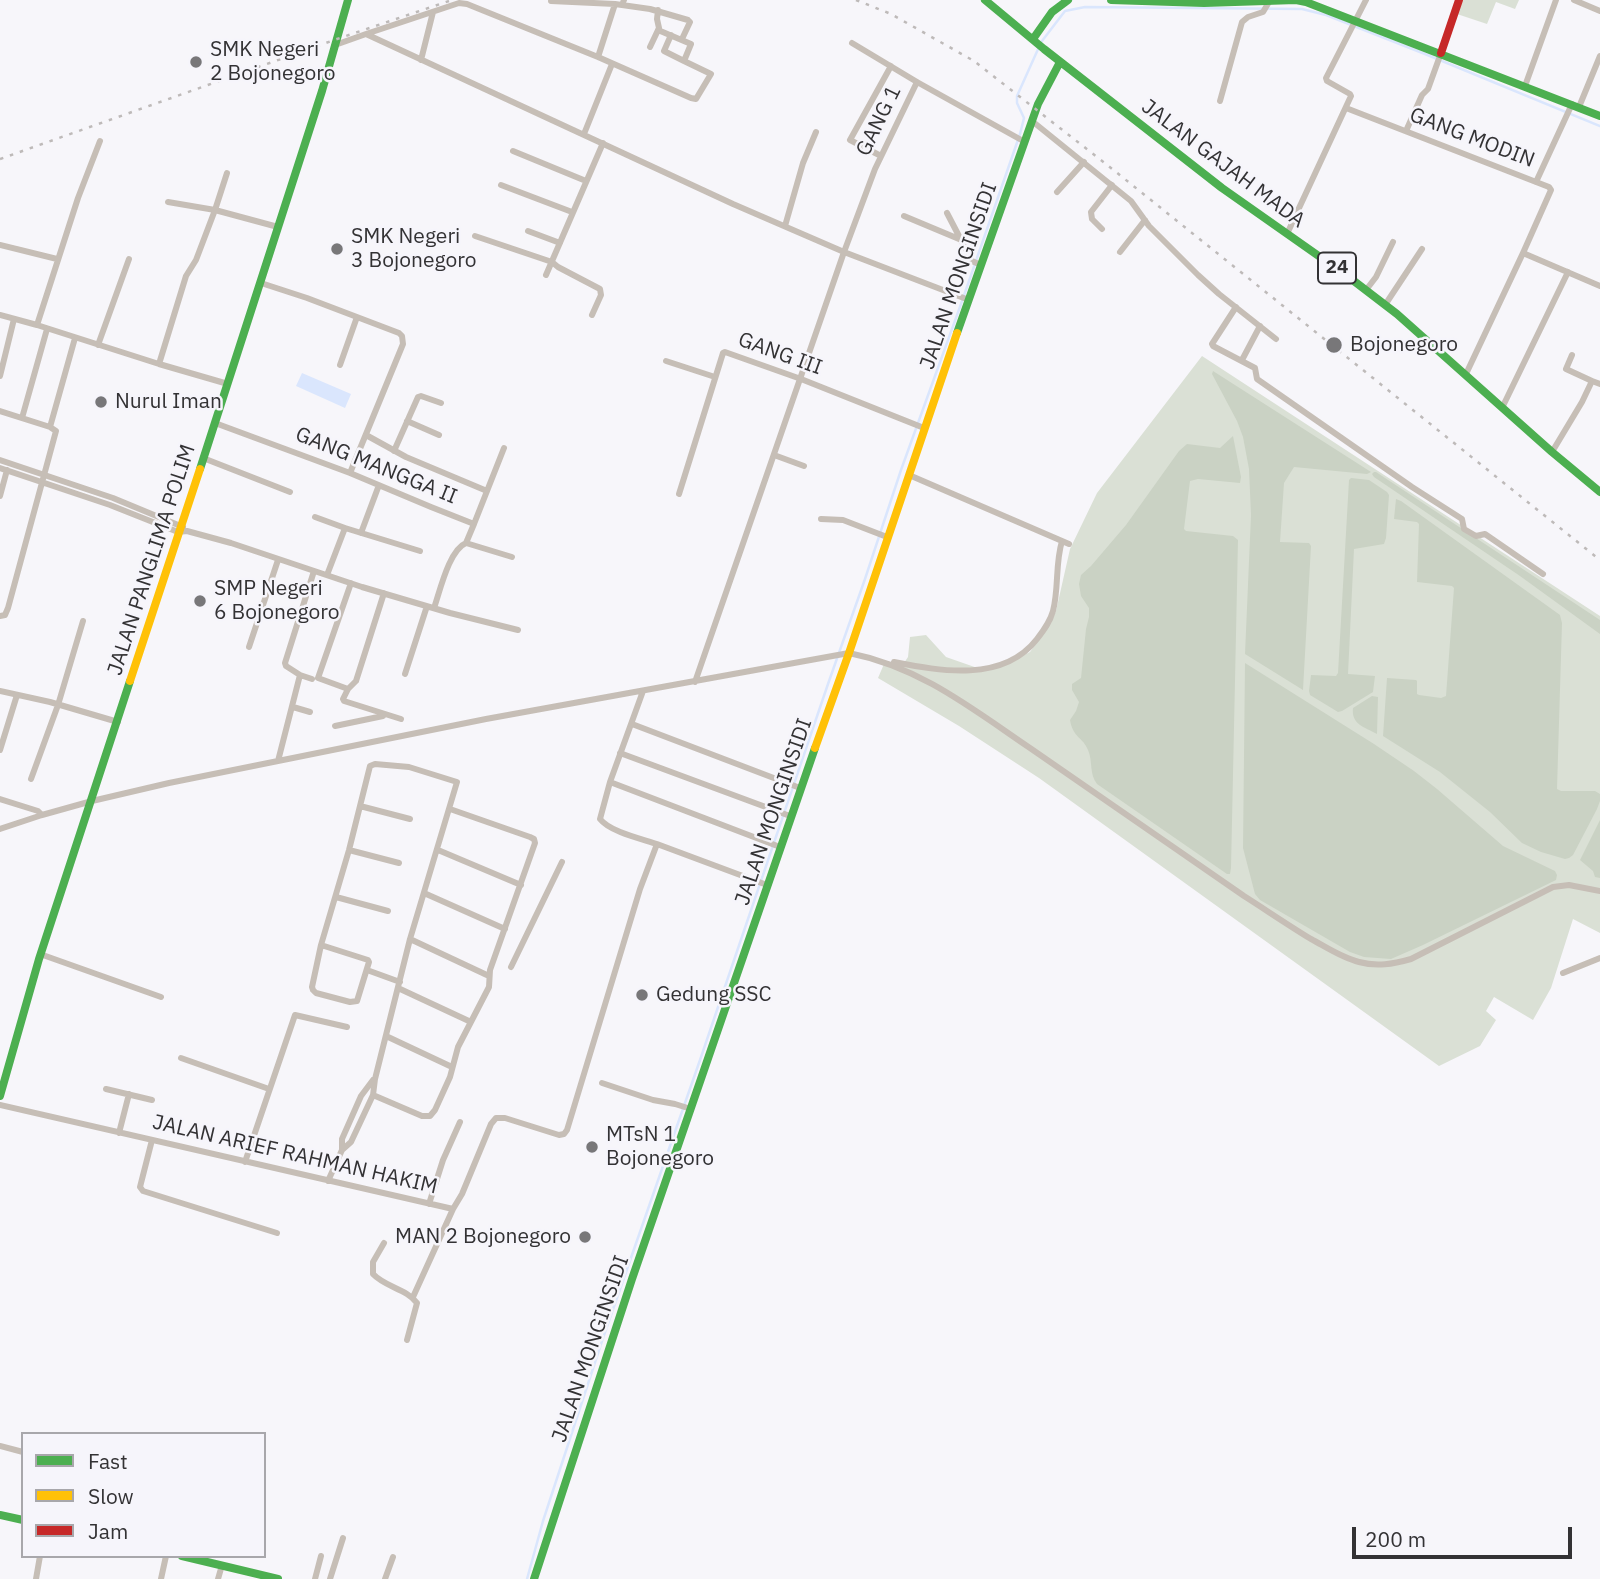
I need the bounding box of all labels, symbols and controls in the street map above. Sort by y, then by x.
place label: SMK Negeri 2 Bojonegoro [210,37,336,87]
marker: SMK Negeri 2 Bojonegoro [188,54,204,70]
street label: GANG 1 [851,82,907,160]
street label: JALAN GAJAH MADA [1136,94,1310,234]
street label: GANG MODIN [1406,103,1538,173]
street label: JALAN MONGINSIDI [915,179,1003,373]
place label: SMK Negeri 3 Bojonegoro [351,224,477,274]
marker: SMK Negeri 3 Bojonegoro [329,241,345,257]
road number: 24 [1318,252,1356,284]
street label: GANG III [735,327,825,381]
place label: Bojonegoro [1350,332,1458,358]
marker: Bojonegoro [1324,335,1344,355]
place label: Nurul Iman [115,389,222,415]
marker: Nurul Iman [93,394,109,410]
street label: GANG MANGGA II [291,422,461,510]
street label: JALAN PANGLIMA POLIM [103,442,201,678]
place label: SMP Negeri 6 Bojonegoro [214,576,340,626]
marker: SMP Negeri 6 Bojonegoro [192,593,208,609]
street label: JALAN MONGINSIDI [730,715,818,909]
place label: Gedung SSC [656,982,771,1008]
marker: Gedung SSC [634,987,650,1003]
street label: JALAN ARIEF RAHMAN HAKIM [150,1110,440,1200]
place label: MTsN 1 Bojonegoro [606,1122,714,1172]
marker: MTsN 1 Bojonegoro [584,1139,600,1155]
place label: MAN 2 Bojonegoro [395,1224,571,1250]
marker: MAN 2 Bojonegoro [577,1229,593,1245]
street label: JALAN MONGINSIDI [547,1252,635,1446]
legend [21,1432,266,1558]
text: Fast [88,1447,128,1475]
text: Slow [88,1482,134,1510]
scale bar [1355,1512,1576,1556]
text: Jam [88,1517,128,1545]
text: 200 m [1365,1525,1426,1553]

